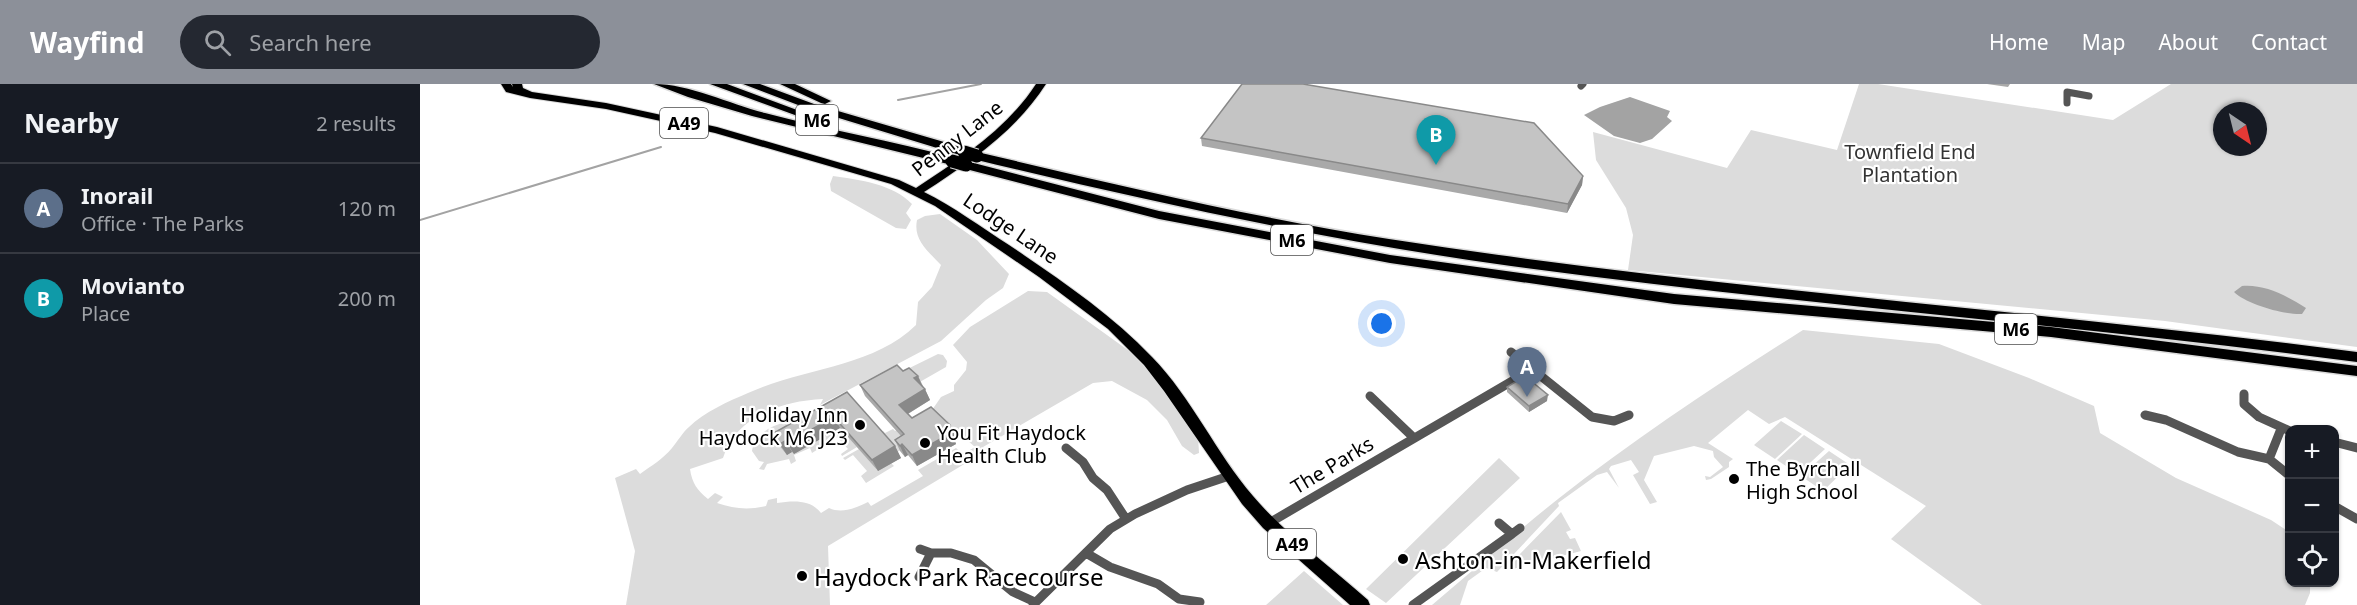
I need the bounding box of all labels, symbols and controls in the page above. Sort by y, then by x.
search box [180,15,600,69]
text: Wayfind [30,23,144,61]
icon: search [201,26,234,59]
text: Search here [249,27,372,57]
text: Home [1989,28,2049,56]
text: Map [2082,28,2125,56]
text: About [2158,28,2218,56]
text: Contact [2251,28,2327,56]
street label: Penny Lane [906,94,1008,182]
north arrow [2213,102,2267,156]
text: Nearby [24,105,119,141]
road number: M6 [796,105,838,135]
road number: A49 [660,108,708,138]
text: 2 results [316,110,396,137]
pin: B [1416,116,1456,165]
park label: Townfield End Plantation [1844,138,1976,188]
text: Inorail [81,180,153,210]
street label: Lodge Lane [958,186,1064,270]
text: A [37,195,50,222]
text: 120 m [338,195,396,222]
text: Office · The Parks [81,210,244,237]
road number: M6 [1271,225,1313,255]
text: Movianto [81,270,185,300]
text: B [37,285,50,312]
text: 200 m [338,285,396,312]
text: Place [81,300,130,327]
your location [1367,309,1396,338]
road number: M6 [1995,314,2037,344]
pin: A [1508,348,1546,397]
place label: Holiday Inn Haydock M6 J23 [699,401,848,451]
marker: Holiday Inn Haydock M6 J23 [853,418,867,432]
place label: You Fit Haydock Health Club [937,419,1086,469]
map controls [2285,425,2339,587]
button: + [2285,425,2339,479]
street label: The Parks [1286,430,1378,500]
marker: You Fit Haydock Health Club [918,436,932,450]
place label: The Byrchall High School [1746,455,1861,505]
marker: The Byrchall High School [1727,472,1741,486]
button: − [2285,479,2339,533]
road number: A49 [1268,529,1316,559]
button: locate [2285,533,2339,587]
place label: Ashton-in-Makerfield [1415,543,1652,576]
marker: Ashton-in-Makerfield [1396,552,1410,566]
place label: Haydock Park Racecourse [814,560,1104,593]
marker: Haydock Park Racecourse [795,569,809,583]

